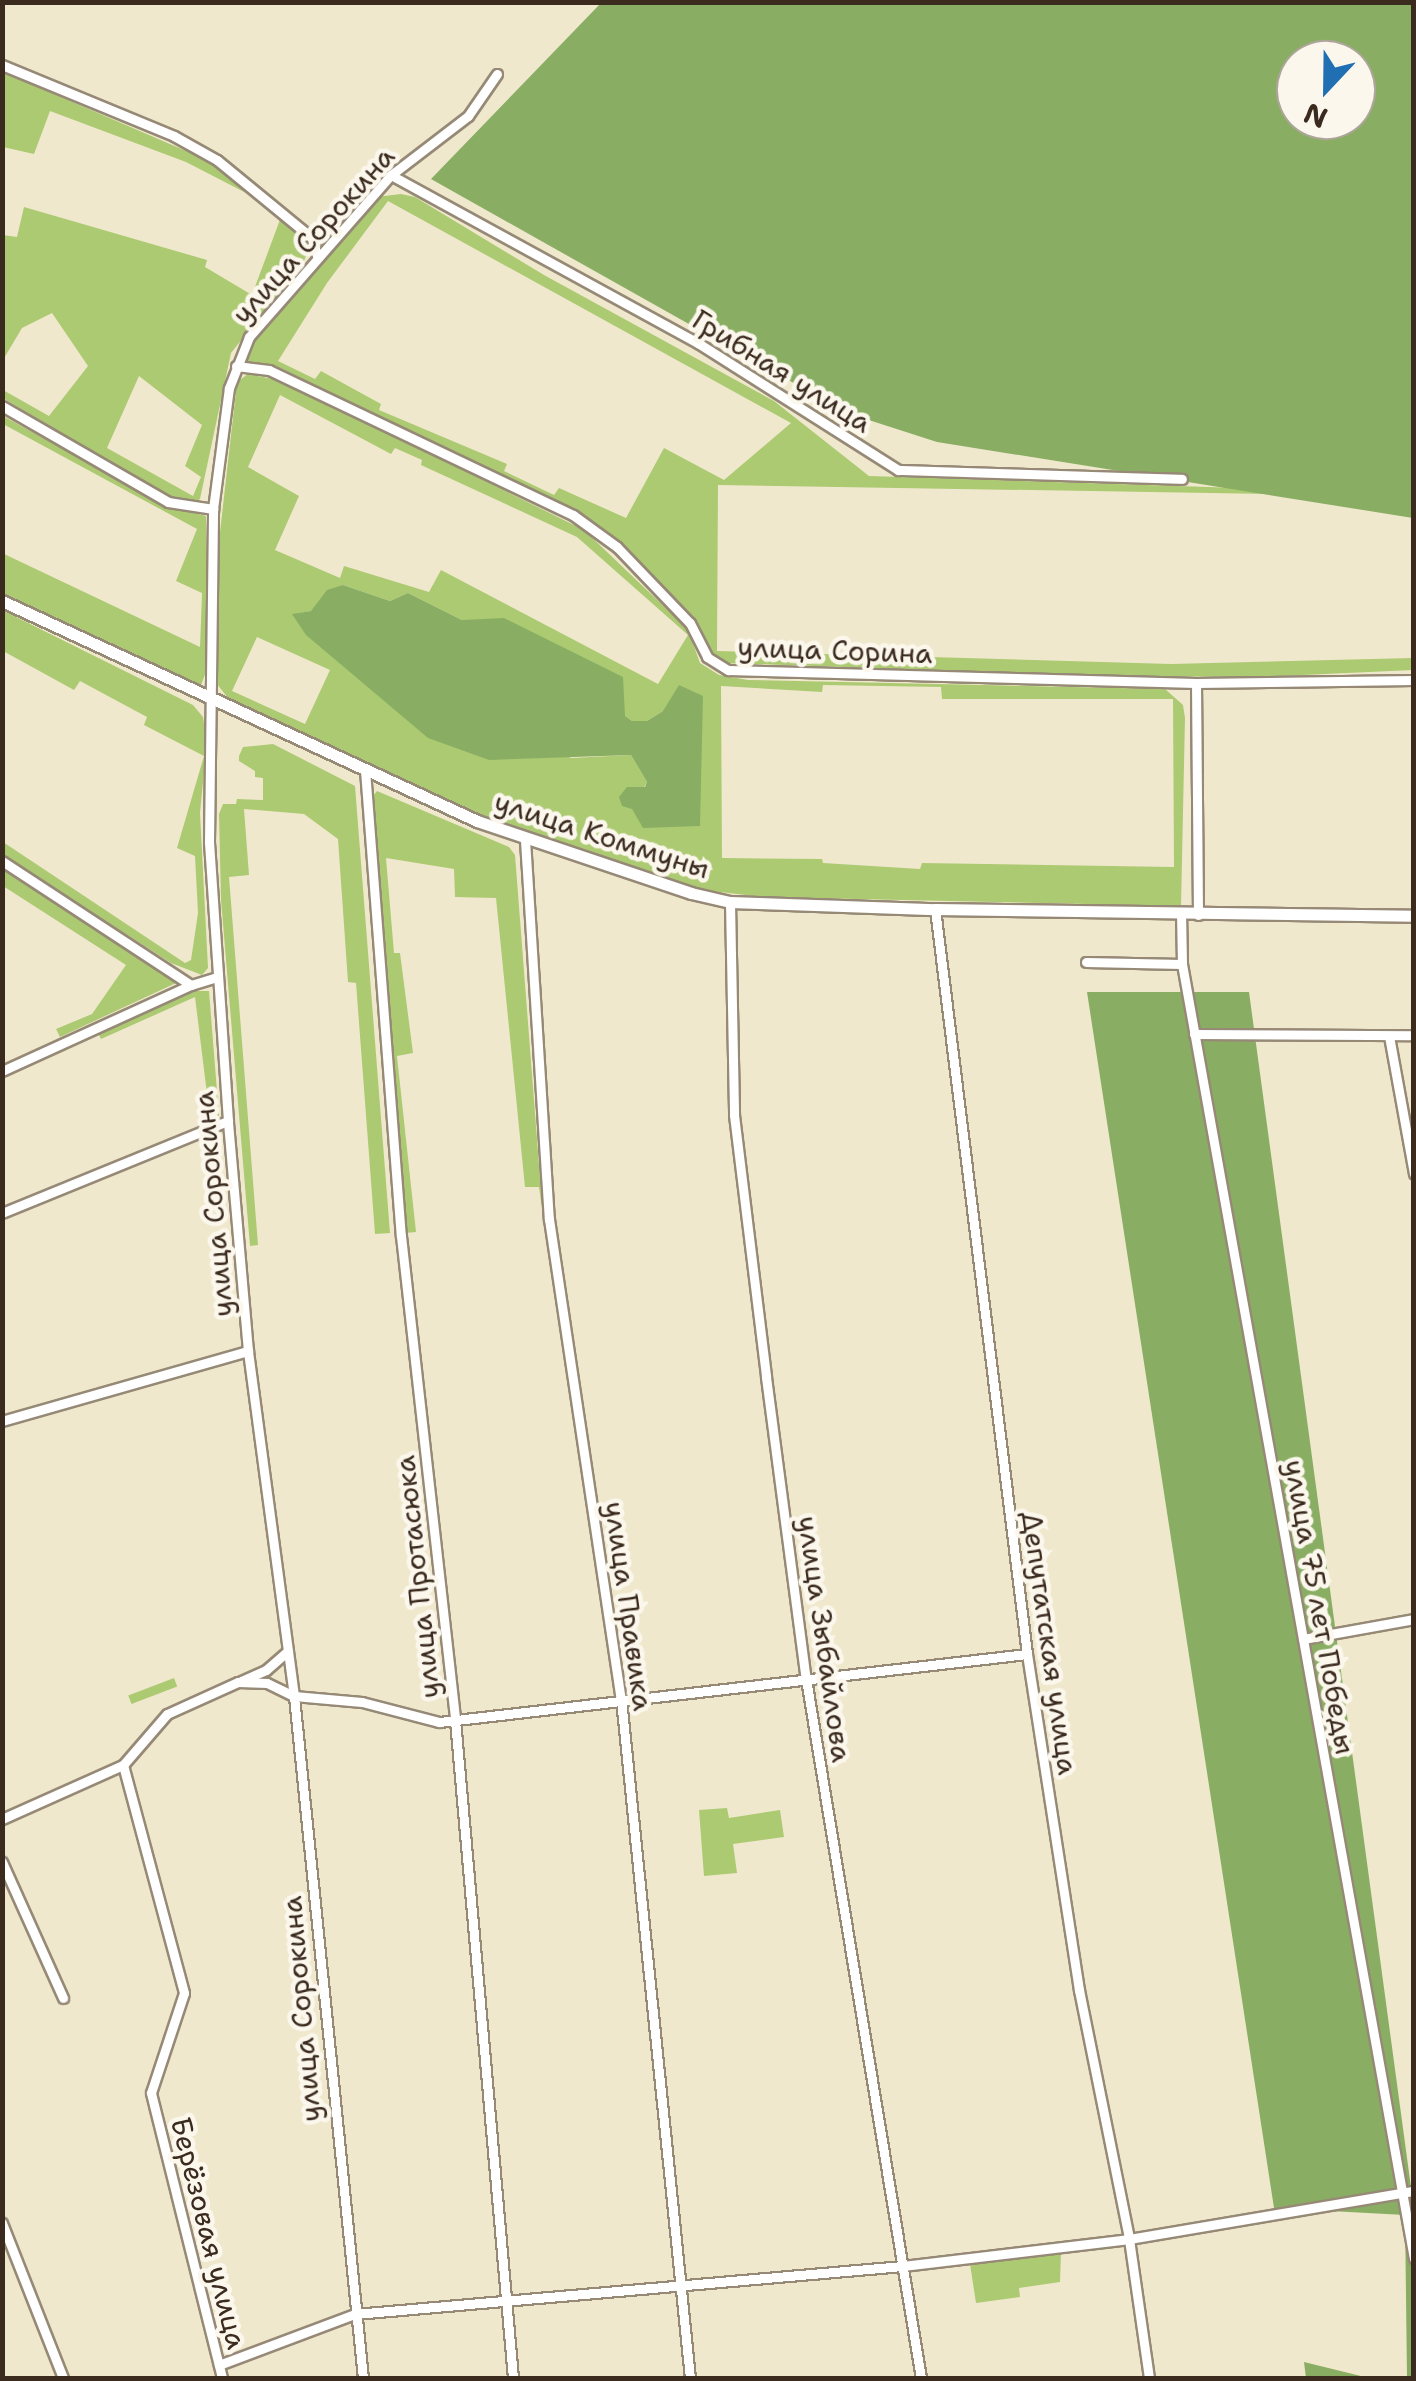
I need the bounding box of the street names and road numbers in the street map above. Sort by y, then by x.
street label: улица Сорокина [225,140,401,330]
street label: Грибная улица [686,302,878,440]
street label: улица Сорина [737,630,933,670]
street label: улица Коммуны [490,784,714,886]
street label: улица Сорокина [186,1090,240,1318]
street label: улица Протасюка [388,1454,446,1700]
street label: улица 75 лет Победы [1278,1457,1362,1757]
street label: улица Правика [598,1499,660,1713]
street label: Депутатская улица [1015,1509,1085,1777]
street label: улица Зыбайлова [791,1514,859,1764]
street label: улица Сорокина [274,1895,328,2123]
street label: Берёзовая улица [164,2114,254,2352]

